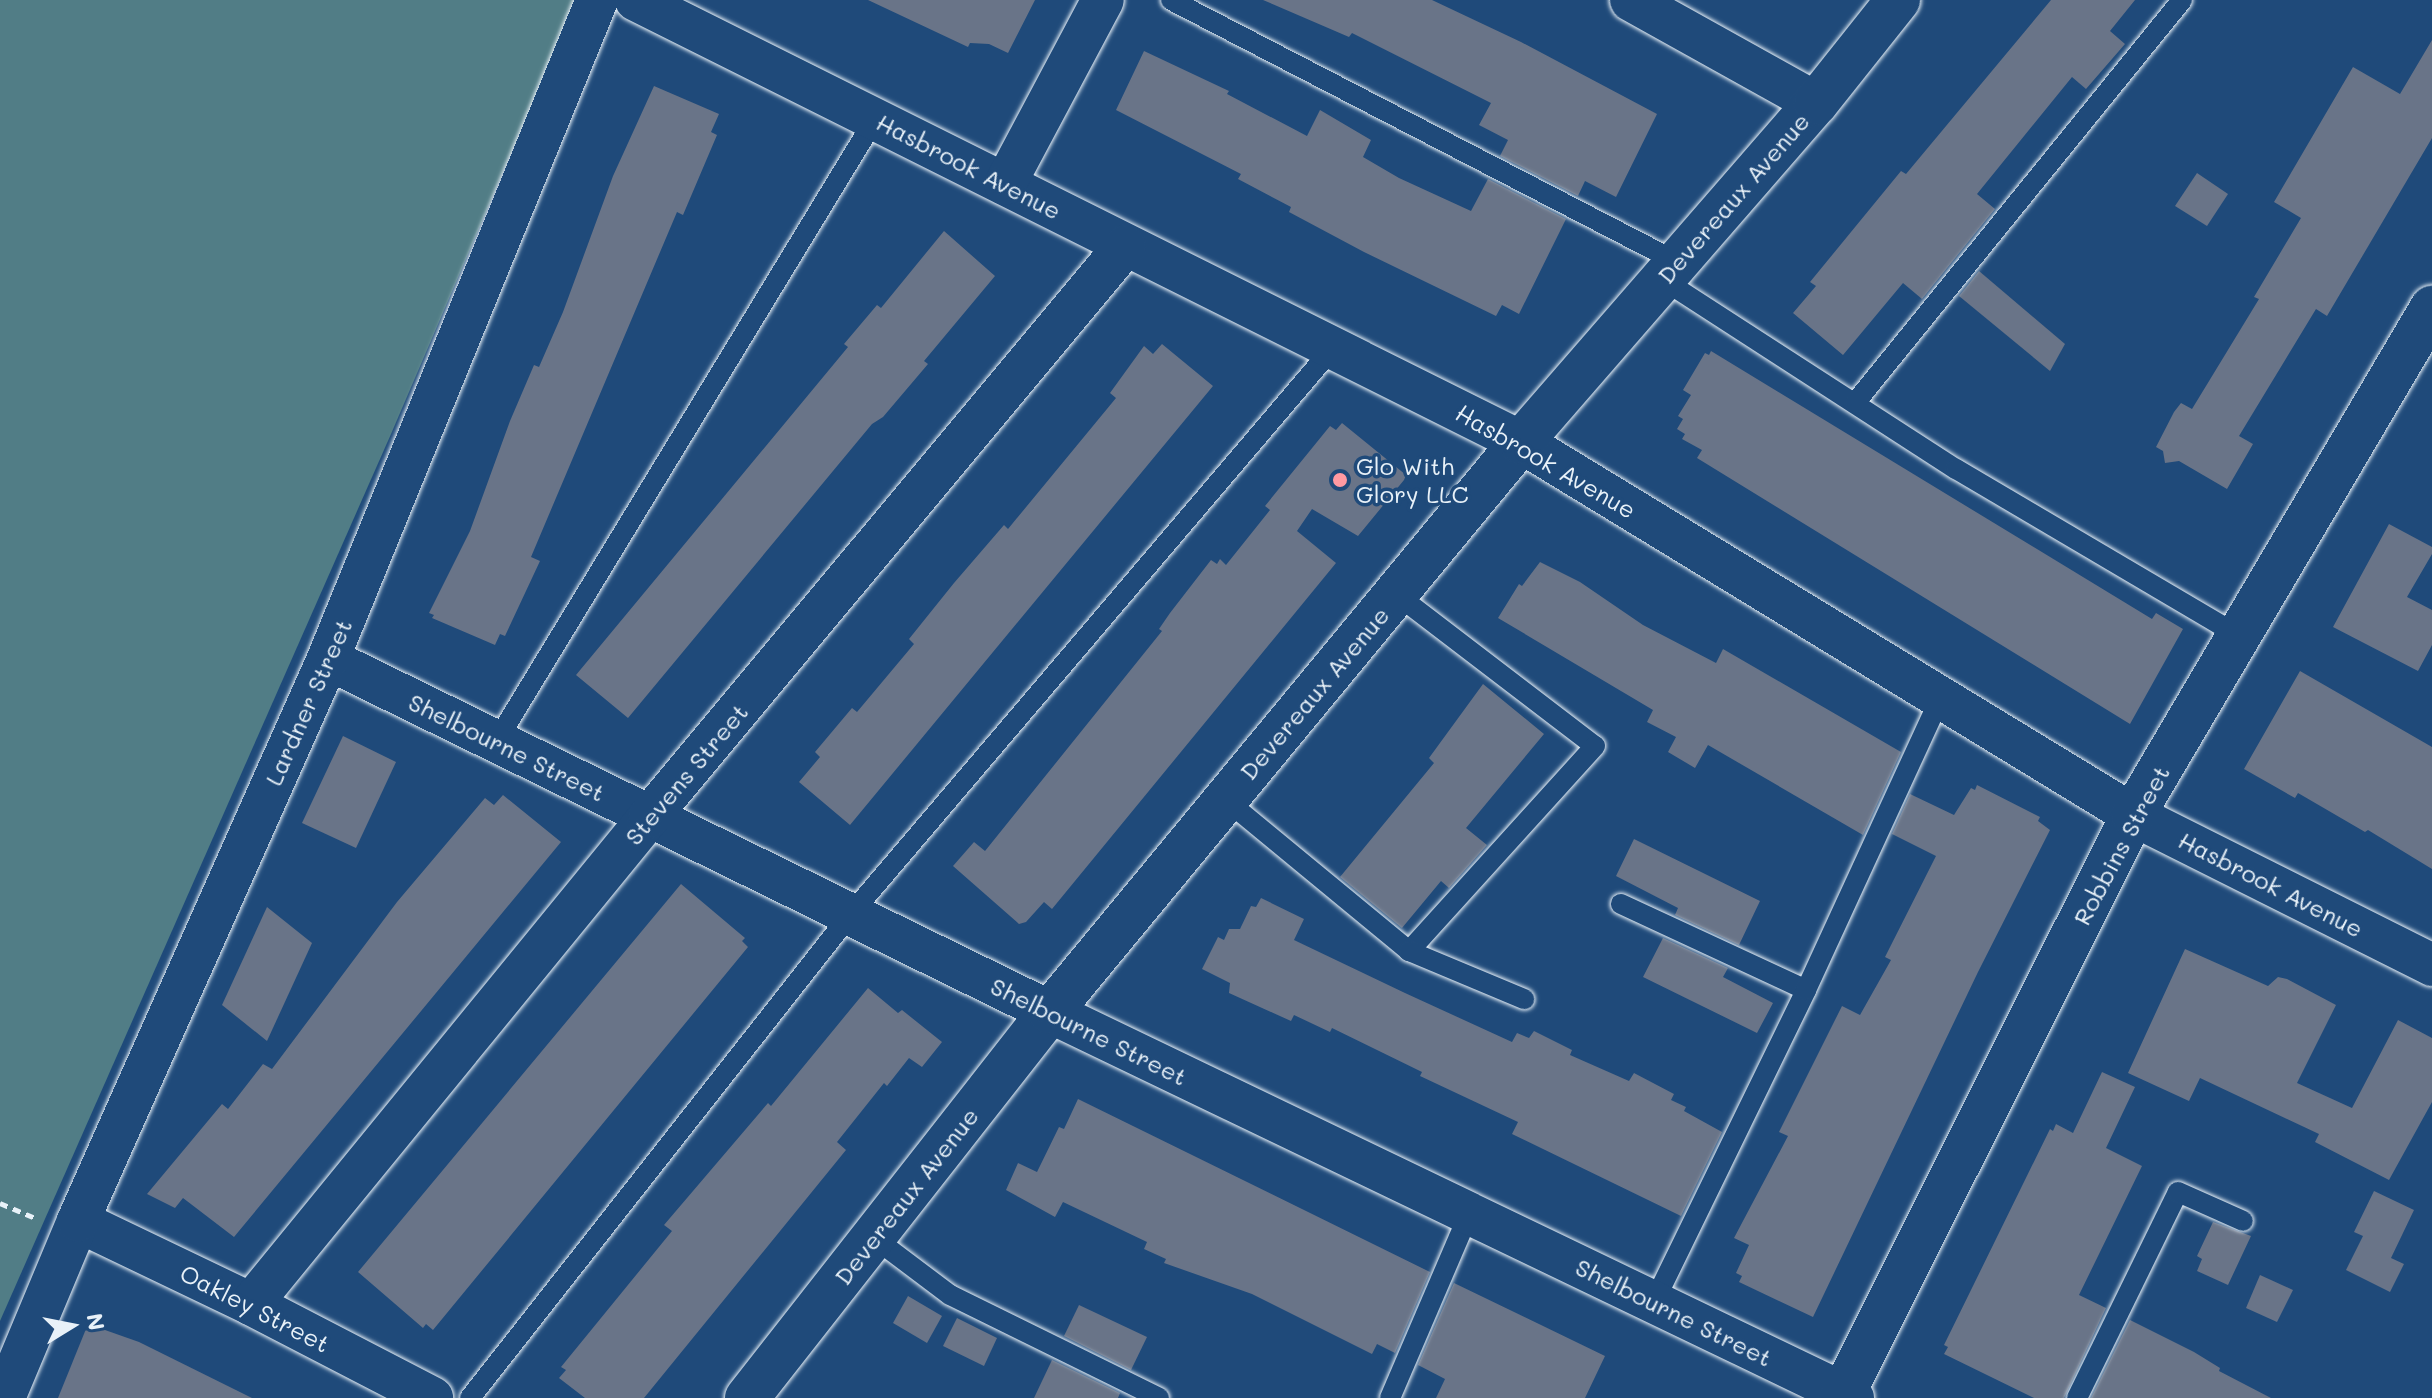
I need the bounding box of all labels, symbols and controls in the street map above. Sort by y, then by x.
street label: Hasbrook Avenue [872,107,1066,225]
street label: Devereaux Avenue [1651,107,1815,289]
street label: Hasbrook Avenue [1451,398,1641,524]
place label: Glo With Glory LLC [1356,452,1469,508]
marker: Glo With Glory LLC [1331,471,1349,489]
street label: Devereaux Avenue [1233,601,1395,785]
street label: Lardner Street [258,614,358,790]
street label: Shelbourne Street [404,687,610,807]
street label: Stevens Street [619,698,753,850]
street label: Robbins Street [2067,760,2175,930]
street label: Hasbrook Avenue [2174,825,2368,943]
street label: Shelbourne Street [986,971,1192,1091]
street label: Devereaux Avenue [828,1102,984,1290]
street label: Shelbourne Street [1571,1252,1777,1372]
street label: Oakley Street [175,1258,335,1358]
north arrow [32,1286,112,1366]
text: N [80,1311,112,1332]

